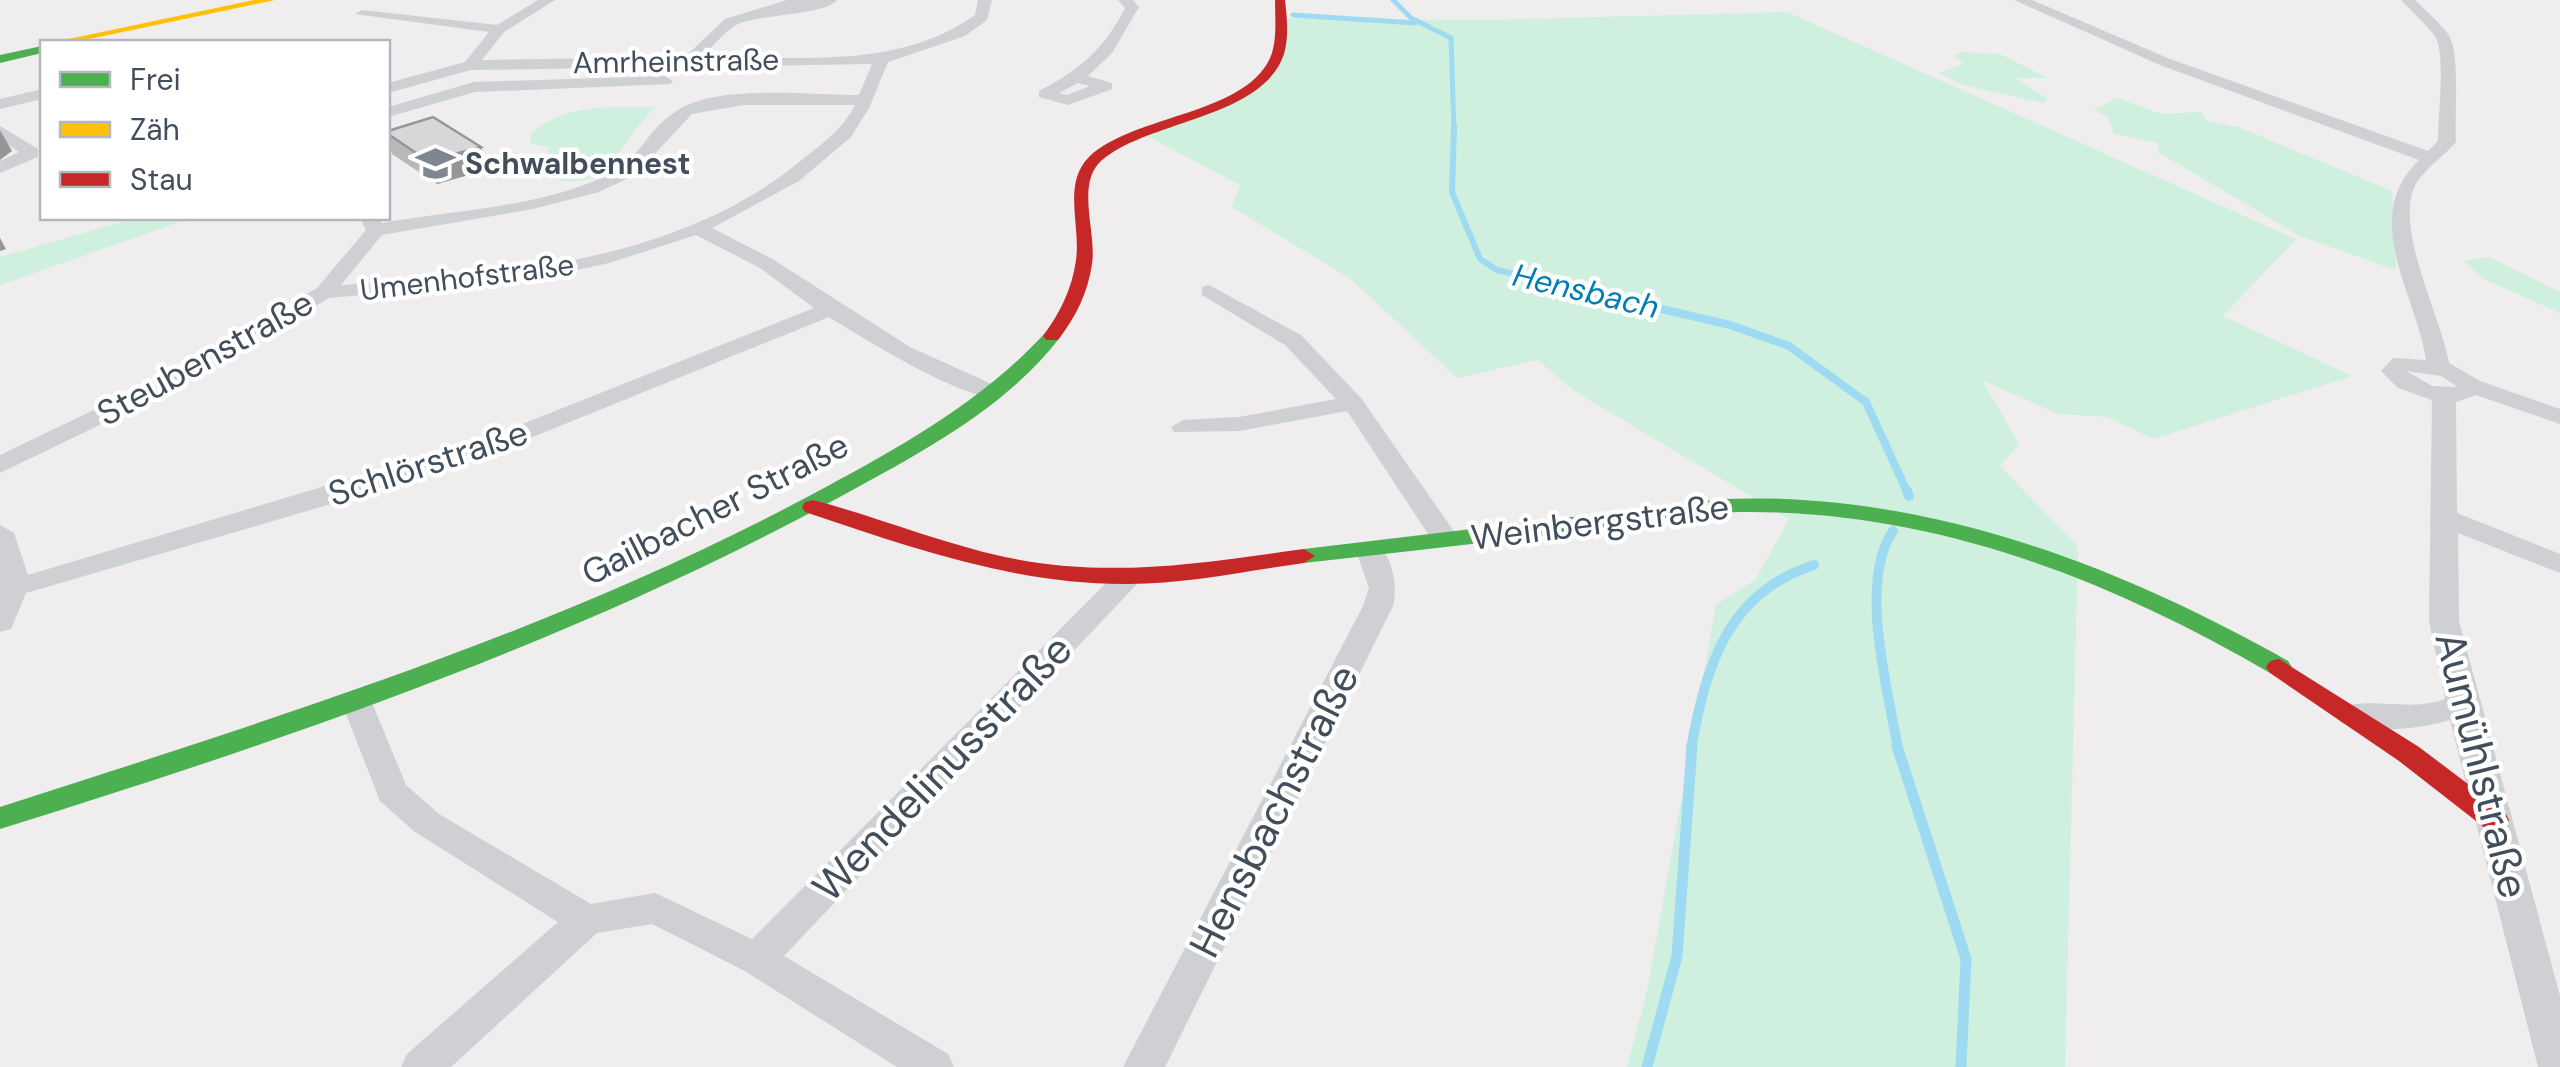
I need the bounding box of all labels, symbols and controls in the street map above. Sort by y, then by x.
legend [40,40,390,220]
street label: Amrheinstraße [572,40,780,82]
text: Frei [130,60,181,99]
text: Zäh [130,110,180,149]
school or university icon: Schwalbennest [414,142,456,184]
place label: Schwalbennest [465,144,691,183]
text: Stau [130,160,193,199]
street label: Umenhofstraße [358,245,576,309]
water label: Hensbach [1509,254,1663,328]
street label: Steubenstraße [89,280,321,436]
street label: Schlörstraße [322,409,534,517]
street label: Gailbacher Straße [574,422,856,596]
street label: Weinbergstraße [1468,483,1732,561]
street label: Wendelinusstraße [800,623,1084,913]
street label: Aumühlstraße [2422,626,2542,904]
street label: Hensbachstraße [1177,656,1371,966]

